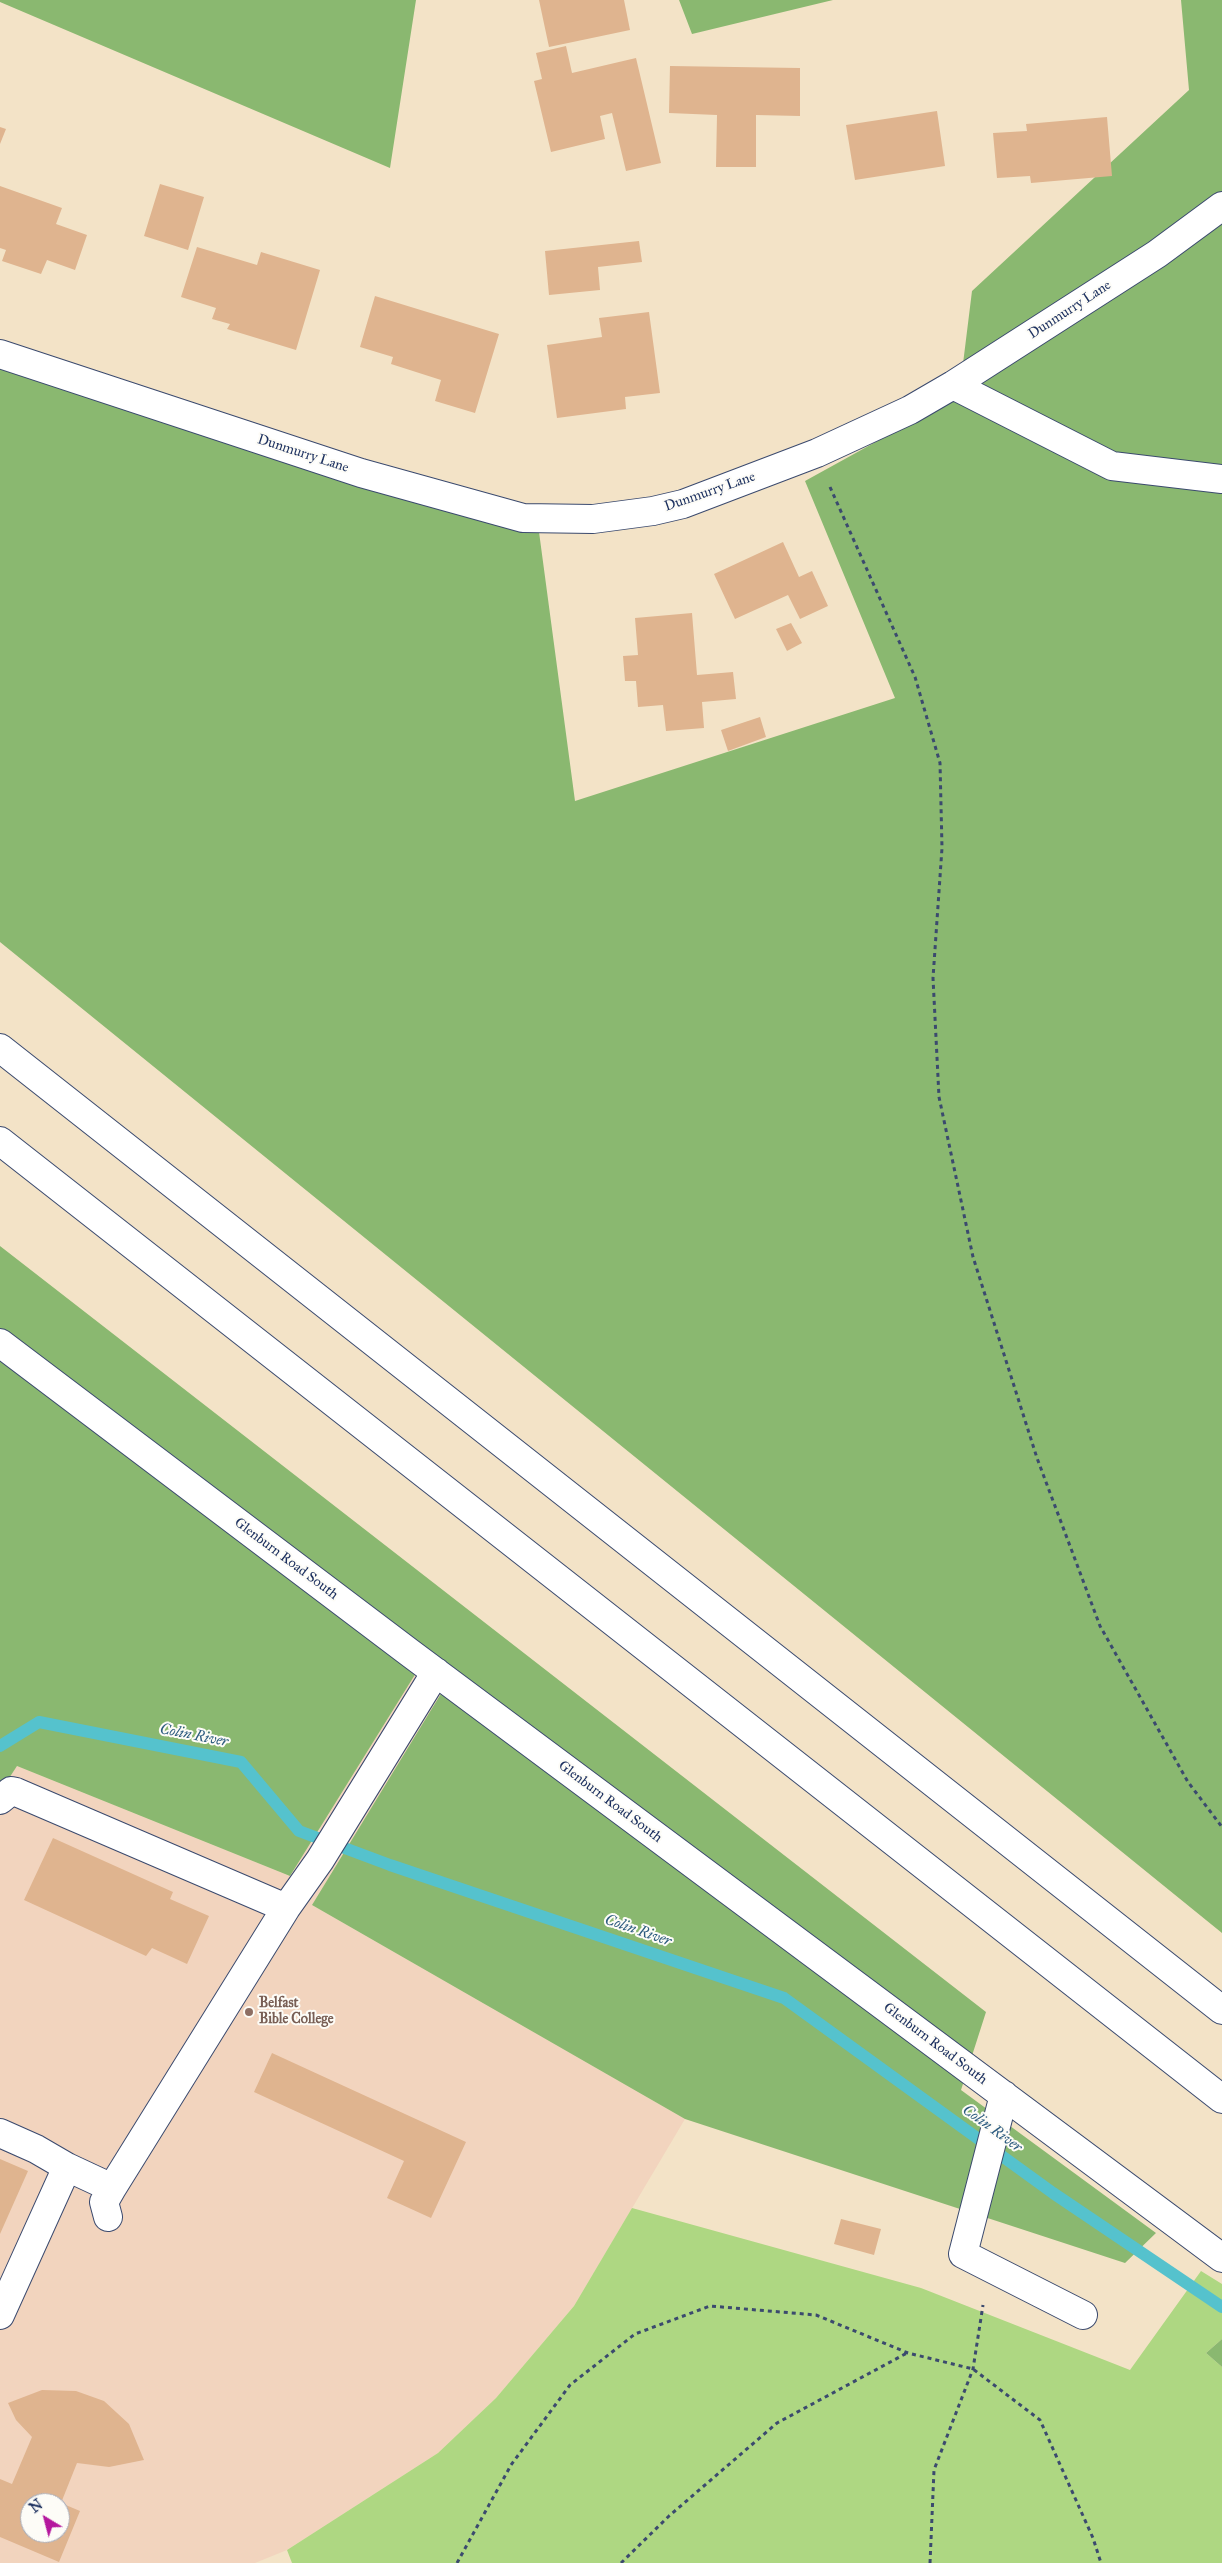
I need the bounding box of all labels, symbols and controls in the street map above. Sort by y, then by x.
street label: Dunmurry Lane [1026,277,1114,343]
street label: Dunmurry Lane [255,431,351,477]
street label: Dunmurry Lane [662,469,758,515]
street label: Glenburn Road South [231,1514,341,1604]
water label: Colin River [158,1721,230,1751]
street label: Glenburn Road South [555,1757,665,1847]
water label: Colin River [602,1911,674,1951]
place label: Belfast Bible College [259,1996,334,2028]
street label: Glenburn Road South [880,1999,990,2089]
marker: Belfast Bible College [243,2006,255,2018]
water label: Colin River [959,2101,1025,2157]
north arrow [20,2493,70,2543]
text: N [26,2496,46,2517]

